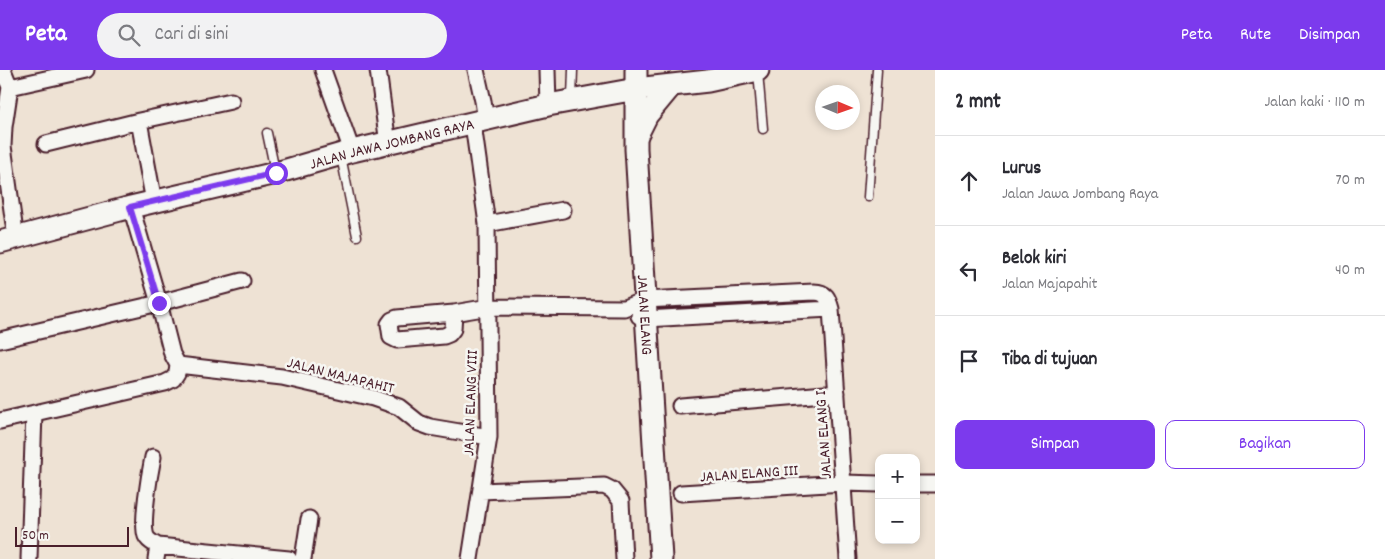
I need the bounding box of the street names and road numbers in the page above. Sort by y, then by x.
street label: JALAN JAWA JOMBANG RAYA [307,114,477,177]
street label: JALAN ELANG [630,274,658,355]
street label: JALAN ELANG VIII [458,350,485,457]
street label: JALAN MAJAPAHIT [284,352,397,401]
street label: JALAN ELANG I [810,390,839,480]
street label: JALAN ELANG III [699,460,799,489]

